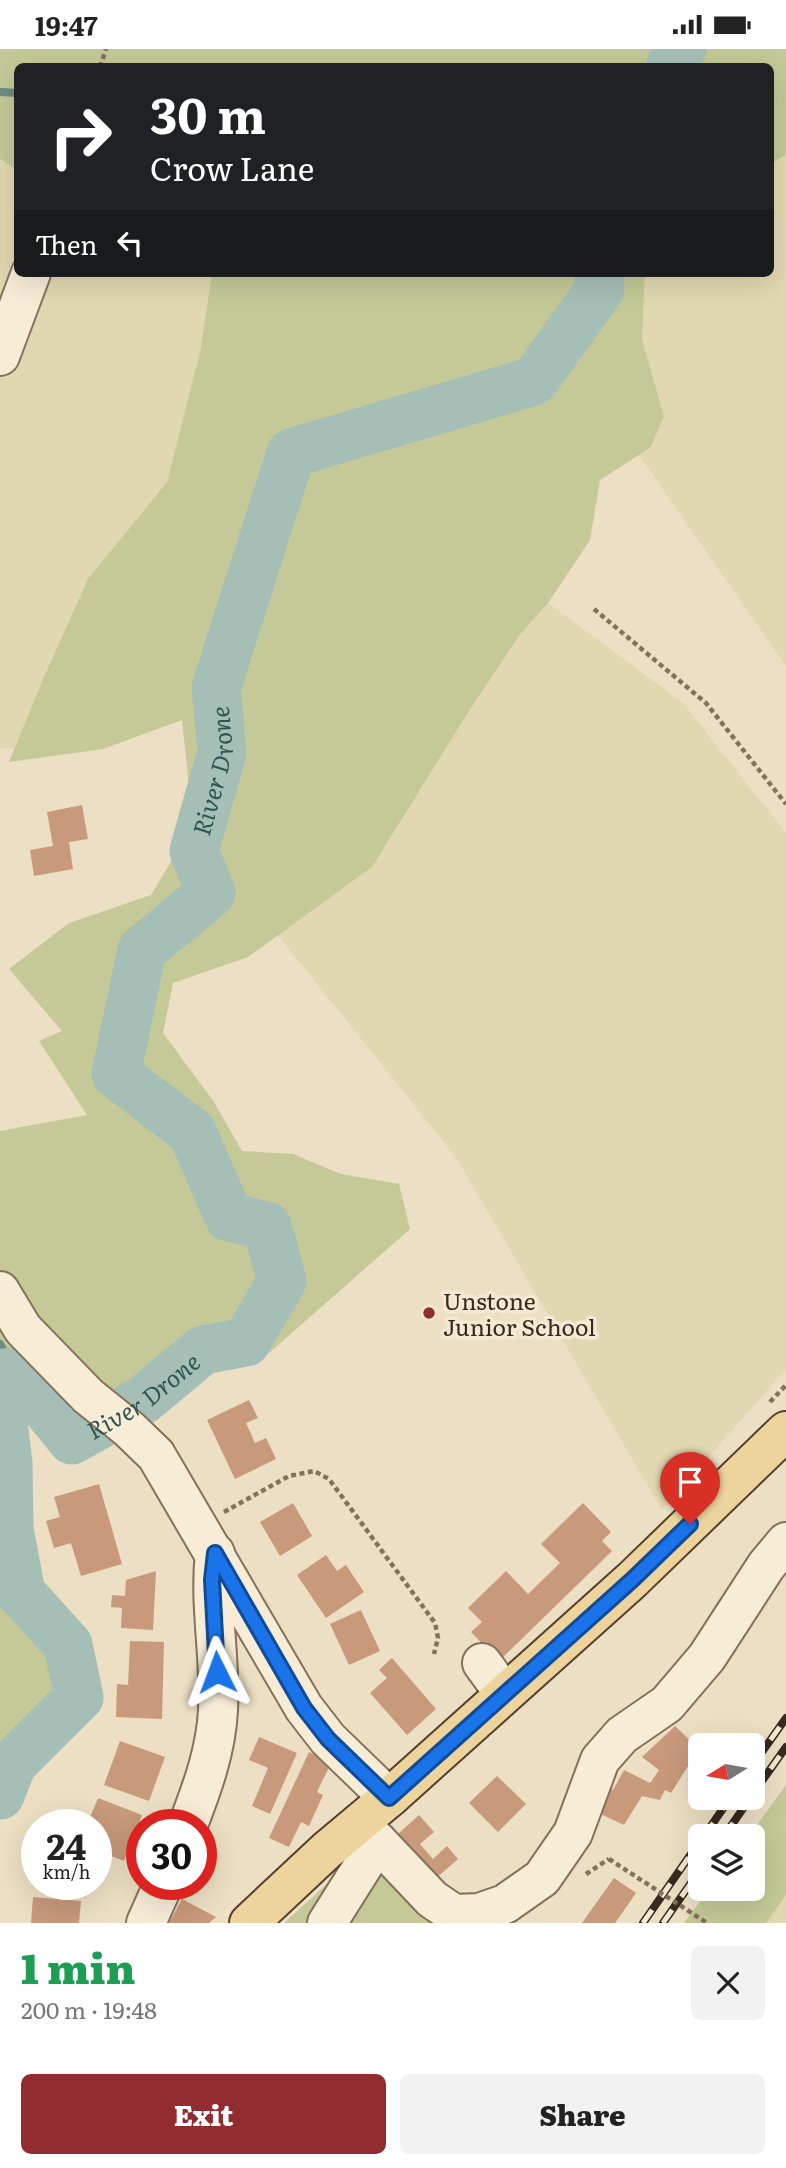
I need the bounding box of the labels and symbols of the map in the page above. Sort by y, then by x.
water label: River Drone [182,705,240,839]
place label: Unstone Junior School [443,1283,596,1343]
marker: Unstone Junior School [421,1305,437,1321]
water label: River Drone [79,1343,206,1446]
pin [660,1452,720,1524]
position arrow [180,1635,254,1709]
north arrow [688,1733,765,1809]
speed limit sign: 30 [126,1809,217,1900]

